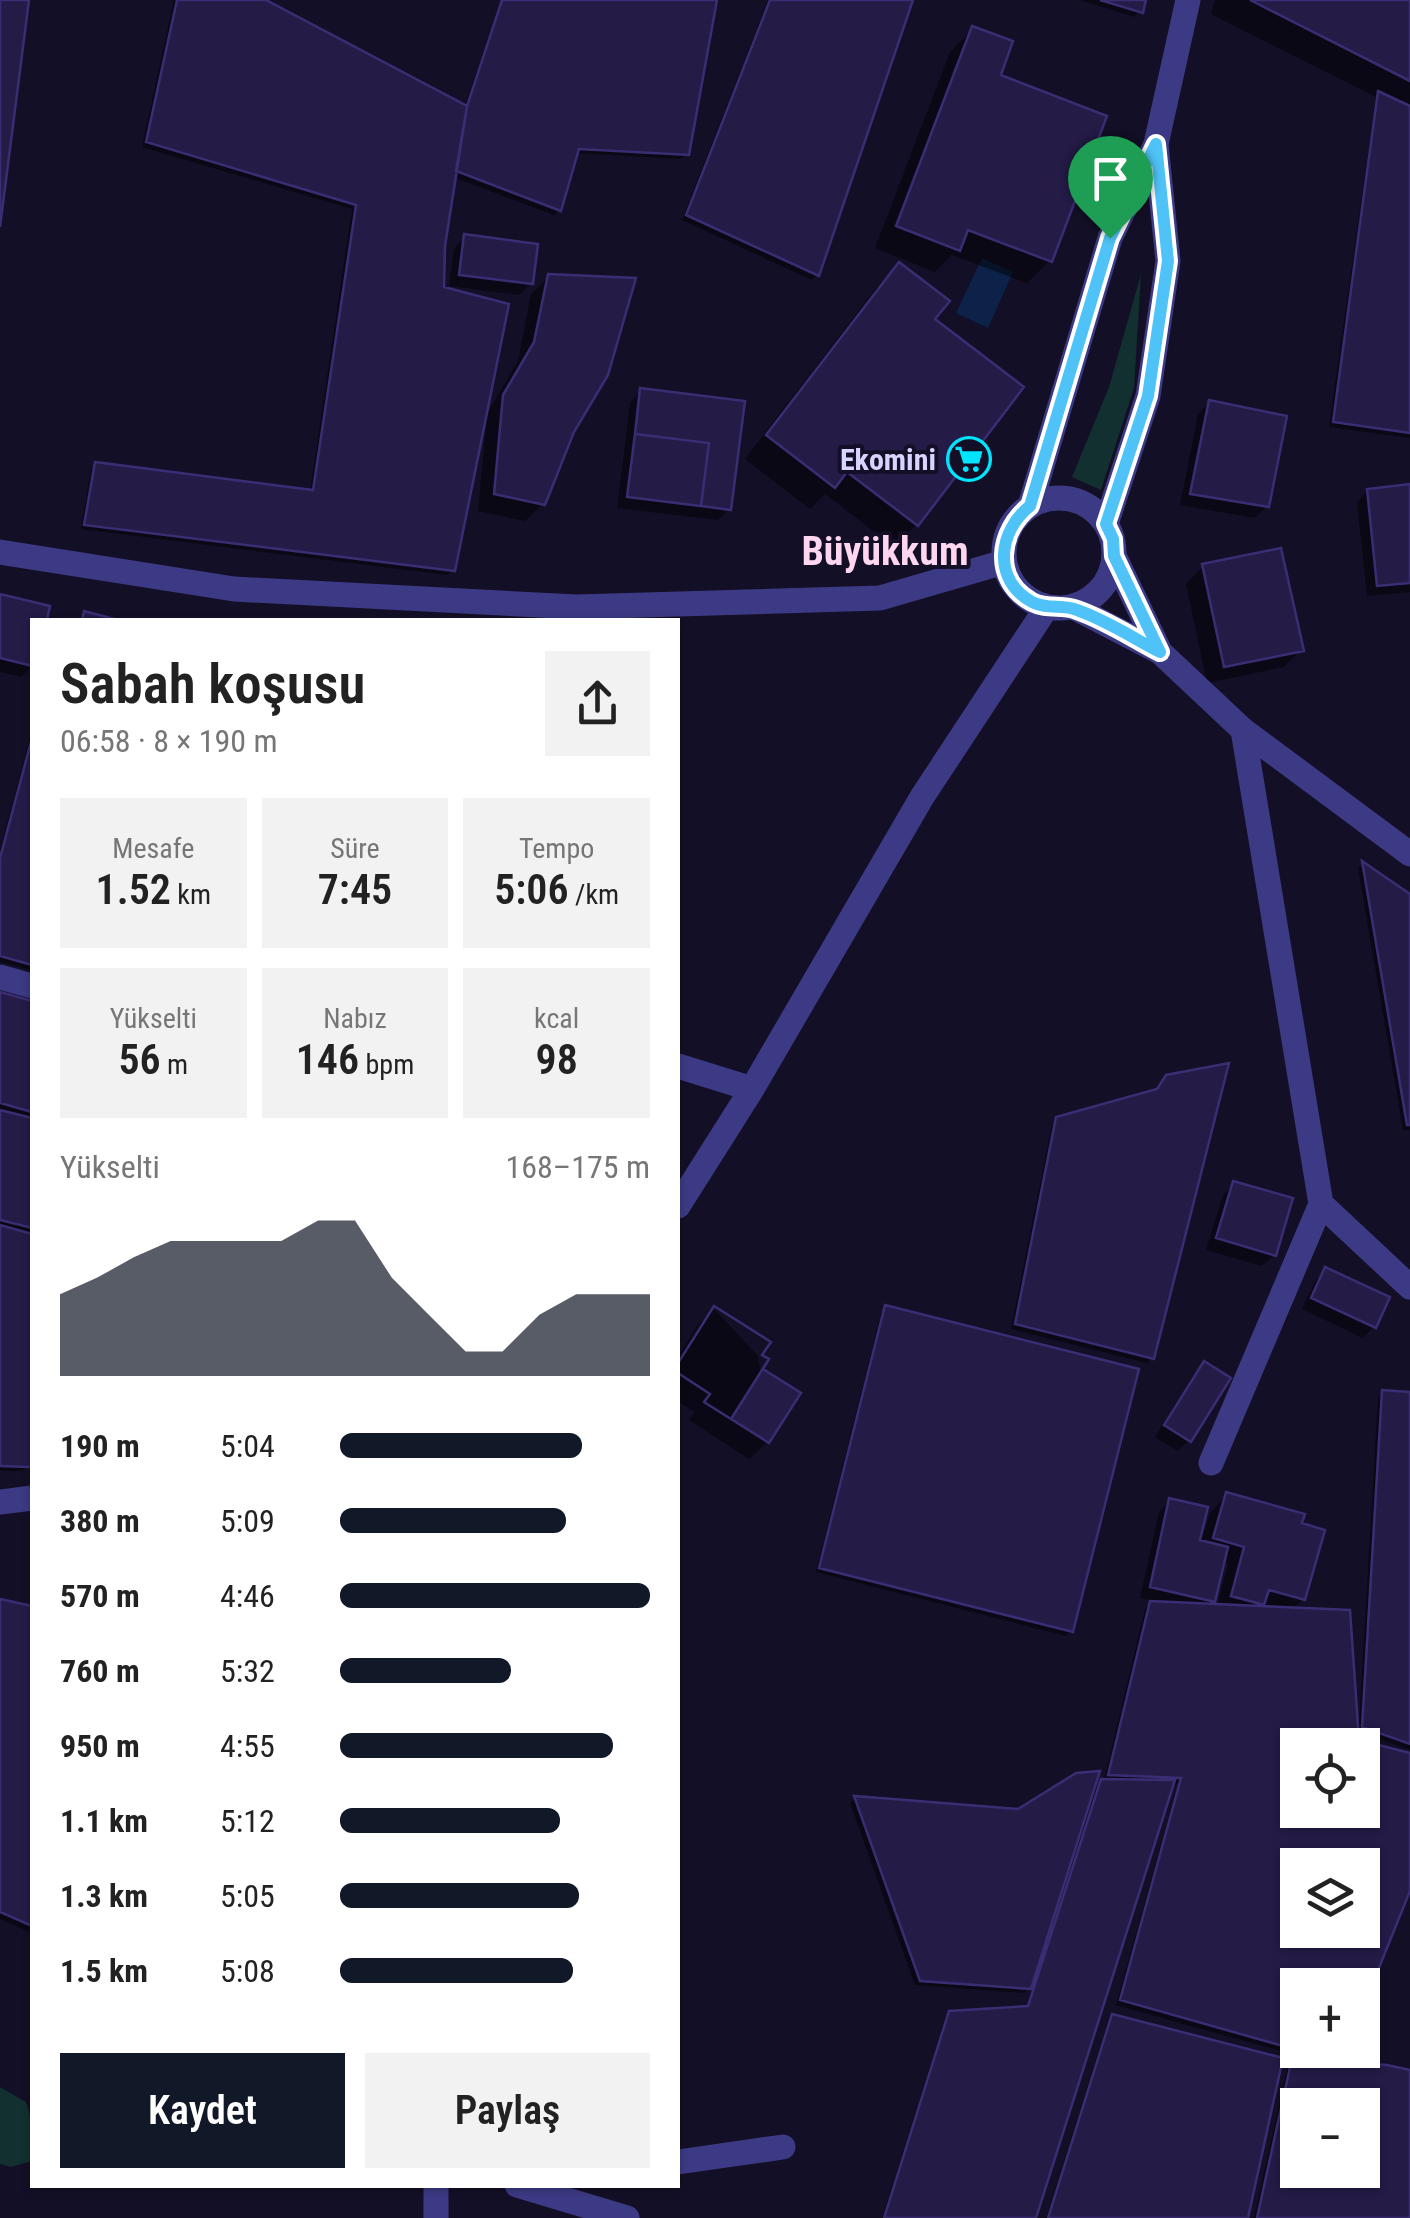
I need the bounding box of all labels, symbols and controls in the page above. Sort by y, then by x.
pin [1068,136,1153,239]
icon: arrive [1083,151,1138,206]
supermarket icon: Ekomini [946,436,992,482]
place label: Ekomini [840,442,936,477]
district label: Büyükkum [801,528,969,575]
button: share [545,651,650,756]
text: Sabah koşusu [60,652,366,716]
text: 06:58 · 8 × 190 m [60,722,278,760]
text: Mesafe [112,832,194,865]
text: Süre [330,832,380,865]
text: Tempo [519,832,594,865]
text: 1.52 [96,865,171,914]
text: 7:45 [318,865,392,914]
text: 5:06 [494,865,569,914]
text: km [171,878,211,911]
text: /km [569,878,619,911]
text: Yükselti [110,1002,197,1035]
text: Nabız [323,1002,387,1035]
text: kcal [534,1002,579,1035]
text: 56 [118,1035,161,1084]
text: 146 [296,1035,359,1084]
text: 98 [536,1035,578,1084]
text: m [161,1048,188,1081]
text: bpm [359,1048,414,1081]
text: Yükselti [60,1148,160,1186]
text: 168–175 m [505,1148,650,1186]
text: 190 m [60,1427,140,1465]
text: 5:04 [220,1427,275,1465]
text: 380 m [60,1502,140,1540]
text: 5:09 [220,1502,275,1540]
text: 570 m [60,1577,140,1615]
text: 4:46 [220,1577,275,1615]
text: 760 m [60,1652,140,1690]
text: 5:32 [220,1652,275,1690]
text: 950 m [60,1727,140,1765]
text: 4:55 [220,1727,275,1765]
map controls [1280,1728,1380,2188]
button: locate [1280,1728,1380,1828]
text: 1.1 km [60,1802,148,1840]
text: 5:12 [220,1802,275,1840]
button: layers [1280,1848,1380,1948]
text: 1.3 km [60,1877,148,1915]
text: 5:05 [220,1877,275,1915]
text: 1.5 km [60,1952,148,1990]
text: 5:08 [220,1952,275,1990]
button: + [1280,1968,1380,2068]
button: Kaydet [60,2053,345,2168]
button: Paylaş [365,2053,650,2168]
button: − [1280,2088,1380,2188]

